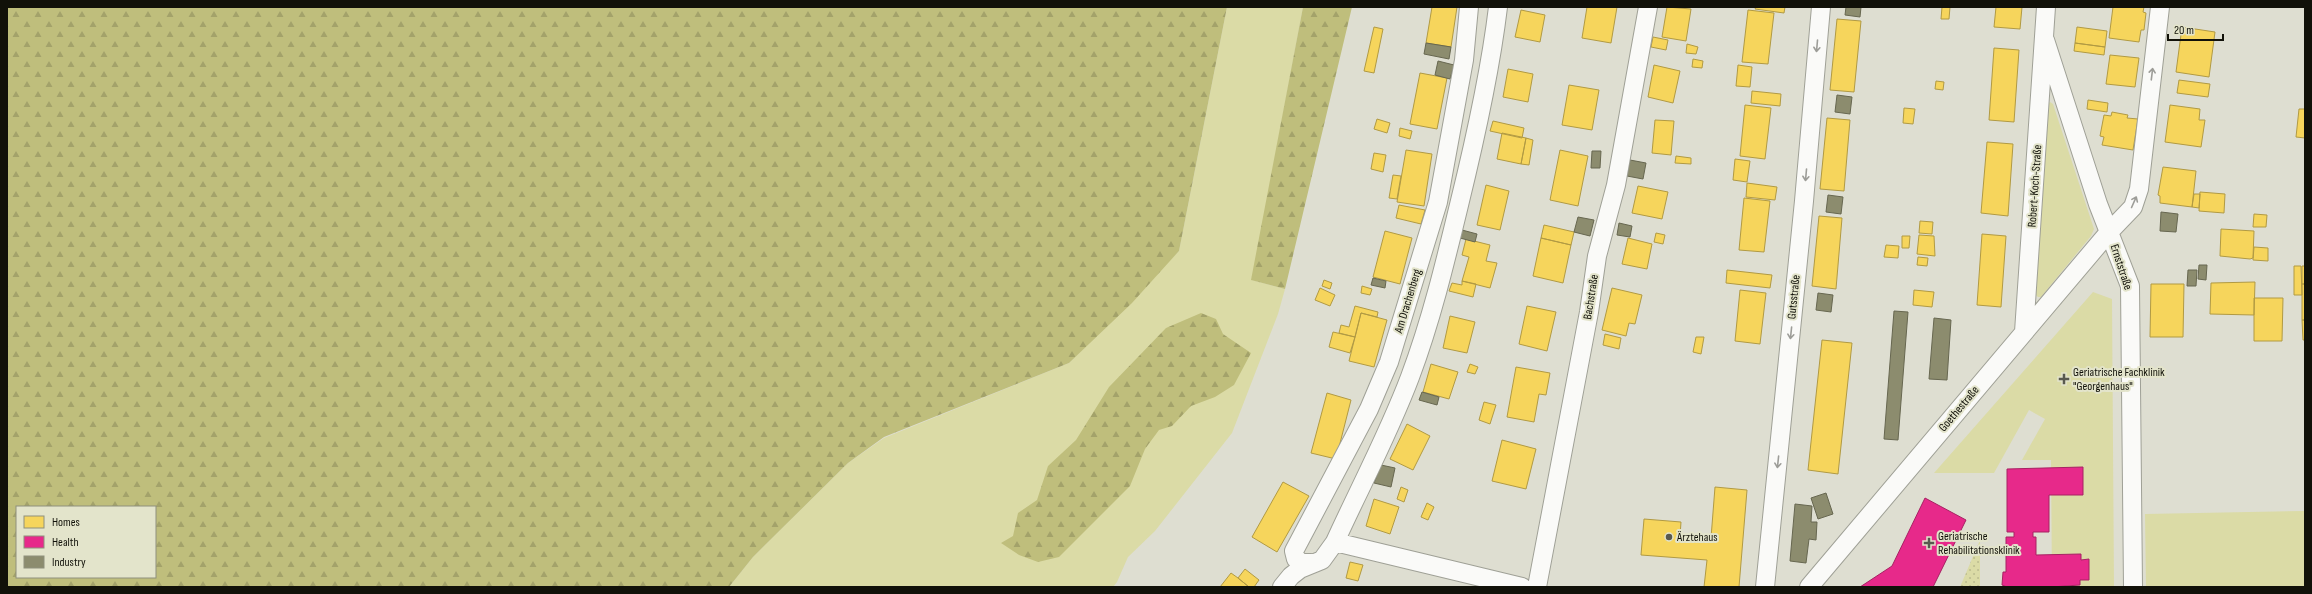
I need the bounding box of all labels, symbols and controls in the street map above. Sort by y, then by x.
scale bar [2168,16,2223,42]
text: 20 m [2174,23,2194,38]
one-way arrow [1814,39,1821,52]
one-way arrow [2149,68,2156,81]
street label: Robert-Koch-Straße [2025,144,2045,228]
one-way arrow [1802,168,1810,181]
one-way arrow [2131,197,2138,209]
street label: Ernststraße [2107,242,2135,292]
street label: Am Drachenberg [1391,267,1425,336]
street label: Bachstraße [1580,273,1602,321]
street label: Gutsstraße [1784,274,1804,320]
one-way arrow [1787,326,1794,339]
place label: Geriatrische Fachklinik "Georgenhaus" [2073,365,2165,394]
marker: Geriatrische Fachklinik "Georgenhaus" [2058,373,2070,385]
street label: Goethestraße [1936,383,1983,435]
one-way arrow [1774,455,1782,468]
legend [16,506,156,578]
text: Homes [52,515,80,530]
place label: Geriatrische Rehabilitationsklinik [1938,529,2020,558]
place label: Ärztehaus [1676,530,1718,545]
marker: Ärztehaus [1664,532,1674,542]
text: Health [52,535,79,550]
marker: Geriatrische Rehabilitationsklinik [1923,537,1935,549]
text: Industry [52,555,86,570]

